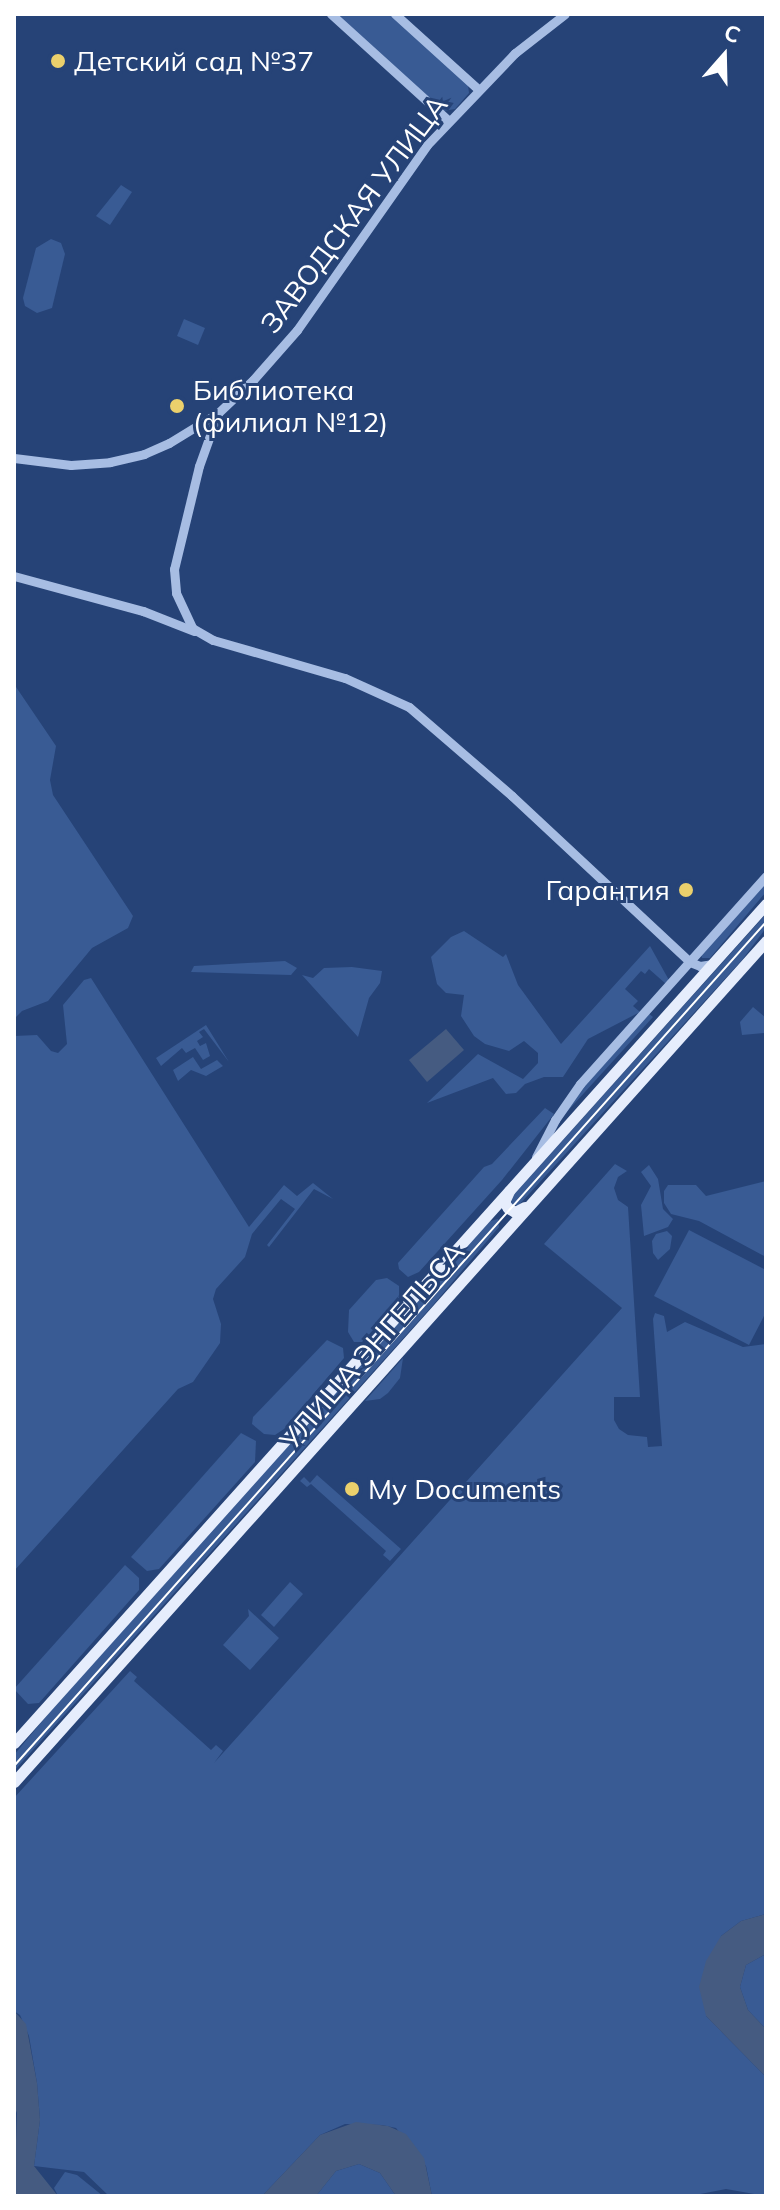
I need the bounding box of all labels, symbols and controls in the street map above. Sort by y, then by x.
north arrow [684,16,764,96]
text: С [720,18,744,49]
place label: Детский сад №37 [74,44,314,78]
marker: Детский сад №37 [49,52,67,70]
street label: ЗАВОДСКАЯ УЛИЦА [254,88,454,340]
place label: Библиотека (филиал №12) [193,373,388,439]
marker: Библиотека (филиал №12) [168,397,186,415]
place label: Гарантия [545,873,670,907]
marker: Гарантия [677,881,695,899]
street label: УЛИЦА ЭНГЕЛЬСА [273,1236,471,1456]
place label: My Documents [368,1472,561,1506]
marker: My Documents [343,1480,361,1498]

